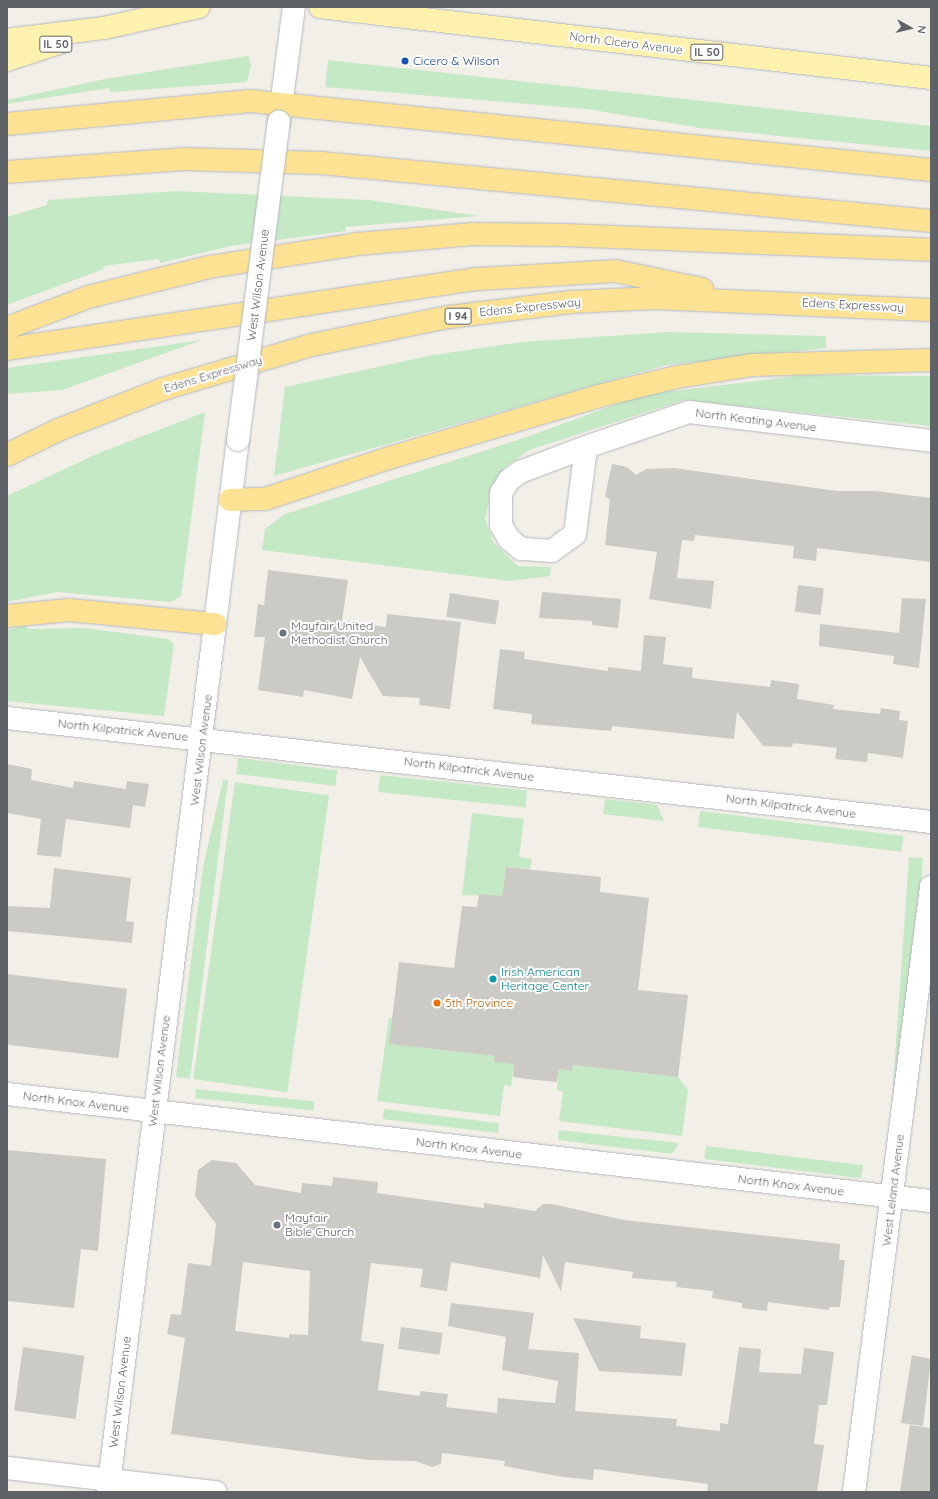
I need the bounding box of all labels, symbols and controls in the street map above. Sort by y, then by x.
north arrow [890,8,930,48]
text: N [914,25,929,35]
street label: North Cicero Avenue [569,29,683,57]
road number: IL 50 [39,35,73,53]
road number: IL 50 [690,43,724,61]
place label: Cicero & Wilson [413,54,499,68]
marker: Cicero & Wilson [400,56,410,66]
street label: West Wilson Avenue [244,228,272,342]
street label: Edens Expressway [478,295,582,319]
street label: Edens Expressway [802,295,904,315]
road number: I 94 [444,307,472,325]
street label: Edens Expressway [162,352,264,396]
street label: North Keating Avenue [695,405,817,435]
place label: Mayfair United Methodist Church [291,619,388,647]
marker: Mayfair United Methodist Church [278,628,288,638]
street label: West Wilson Avenue [187,693,215,807]
street label: North Kilpatrick Avenue [57,716,189,744]
street label: North Kilpatrick Avenue [403,754,535,784]
street label: North Kilpatrick Avenue [725,791,857,821]
place label: Irish American Heritage Center [501,965,589,993]
marker: Irish American Heritage Center [488,974,498,984]
place label: 5th Province [445,996,513,1010]
marker: 5th Province [432,998,442,1008]
street label: West Wilson Avenue [145,1014,173,1128]
street label: North Knox Avenue [22,1088,130,1116]
street label: West Leland Avenue [879,1133,907,1247]
street label: North Knox Avenue [415,1134,523,1162]
street label: North Knox Avenue [737,1171,845,1199]
place label: Mayfair Bible Church [285,1211,354,1239]
marker: Mayfair Bible Church [272,1220,282,1230]
street label: West Wilson Avenue [106,1335,134,1449]

